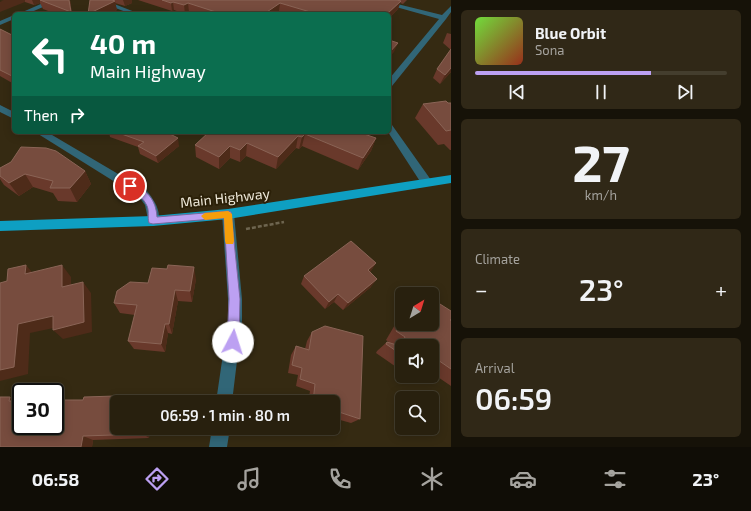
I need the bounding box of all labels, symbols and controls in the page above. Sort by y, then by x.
text: Blue Orbit [535,24,606,42]
text: 40 m [90,26,156,60]
icon: left [24,28,76,80]
text: Sona [535,42,564,58]
text: Main Highway [90,60,206,82]
icon: previous [506,81,528,103]
icon: pause [590,81,612,103]
icon: next [674,81,696,103]
icon: right [66,104,88,126]
text: Then [24,106,58,124]
text: 27 [572,130,630,192]
pin [113,169,147,203]
icon: arrive [119,175,141,197]
street label: Main Highway [179,184,271,211]
text: km/h [585,187,617,203]
text: Climate [475,251,520,267]
text: 23° [579,271,624,307]
text: − [475,276,488,302]
text: + [715,276,727,302]
north arrow [395,287,439,331]
map controls [395,287,439,435]
position arrow [212,321,254,363]
button: sound [395,339,439,383]
text: Arrival [475,360,515,376]
text: 06:59 [475,380,552,416]
speed limit sign: 30 [12,383,64,435]
button: search [395,391,439,435]
text: 06:59 · 1 min · 80 m [160,406,290,424]
icon: directions [143,465,171,493]
icon: music [235,465,263,493]
icon: phone [326,465,354,493]
icon: climate [418,465,446,493]
icon: car [509,465,537,493]
icon: filters [601,465,629,493]
text: 06:58 [32,468,80,490]
text: 23° [692,468,719,490]

